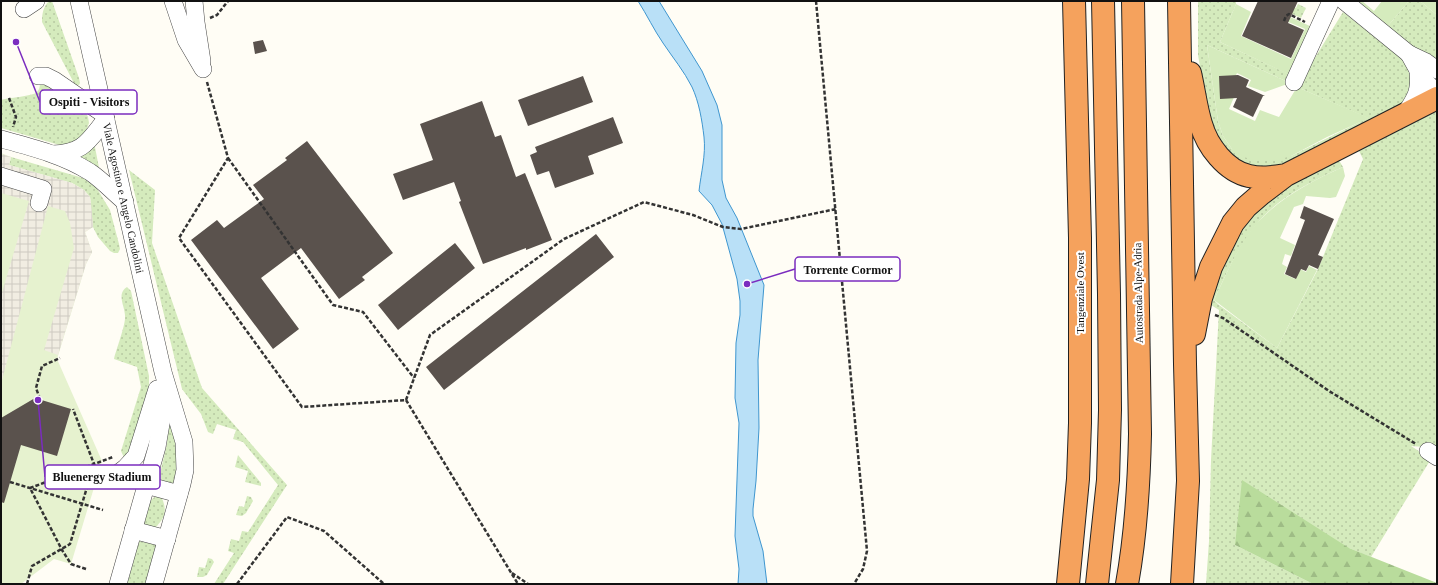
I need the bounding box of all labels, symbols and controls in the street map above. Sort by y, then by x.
callout: Ospiti - Visitors [40,90,137,114]
text: Ospiti - Visitors [49,95,130,109]
street label: Viale Agostino e Angelo Candolini [101,122,146,274]
street label: Autostrada Alpe-Adria [1131,243,1145,343]
street label: Tangenziale Ovest [1074,252,1086,334]
callout: Torrente Cormor [795,257,900,281]
text: Torrente Cormor [804,263,893,277]
callout: Bluenergy Stadium [45,465,160,489]
text: Bluenergy Stadium [52,470,152,484]

